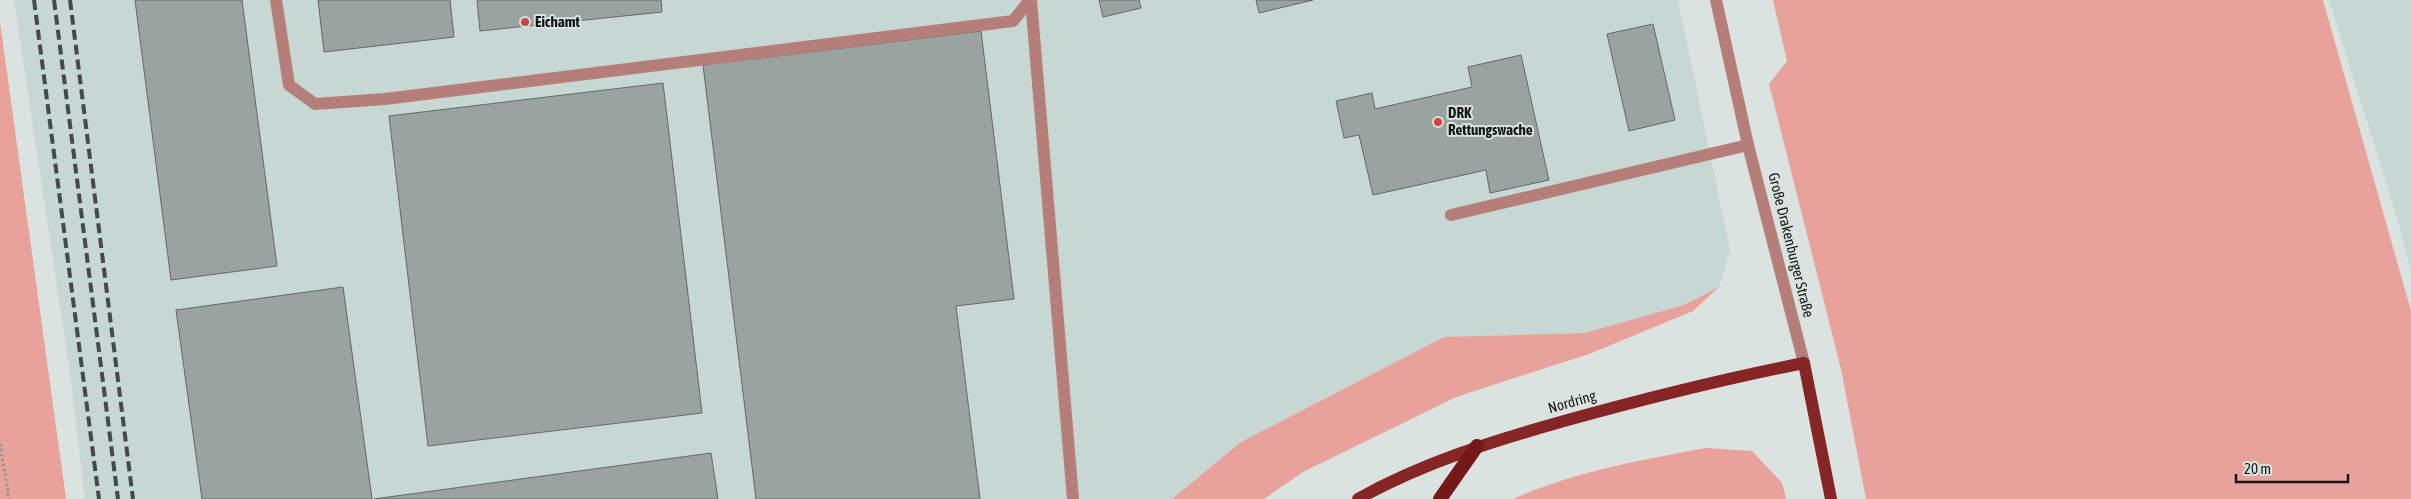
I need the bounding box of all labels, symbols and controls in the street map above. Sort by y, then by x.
place label: Eichamt [535,13,580,30]
marker: Eichamt [519,16,531,28]
place label: DRK Rettungswache [1448,104,1533,138]
marker: DRK Rettungswache [1432,116,1444,128]
street label: Große Drakenburger Straße [1765,171,1818,319]
street label: Nordring [1546,386,1598,416]
scale bar [2236,452,2348,484]
text: 20 m [2244,460,2271,477]

